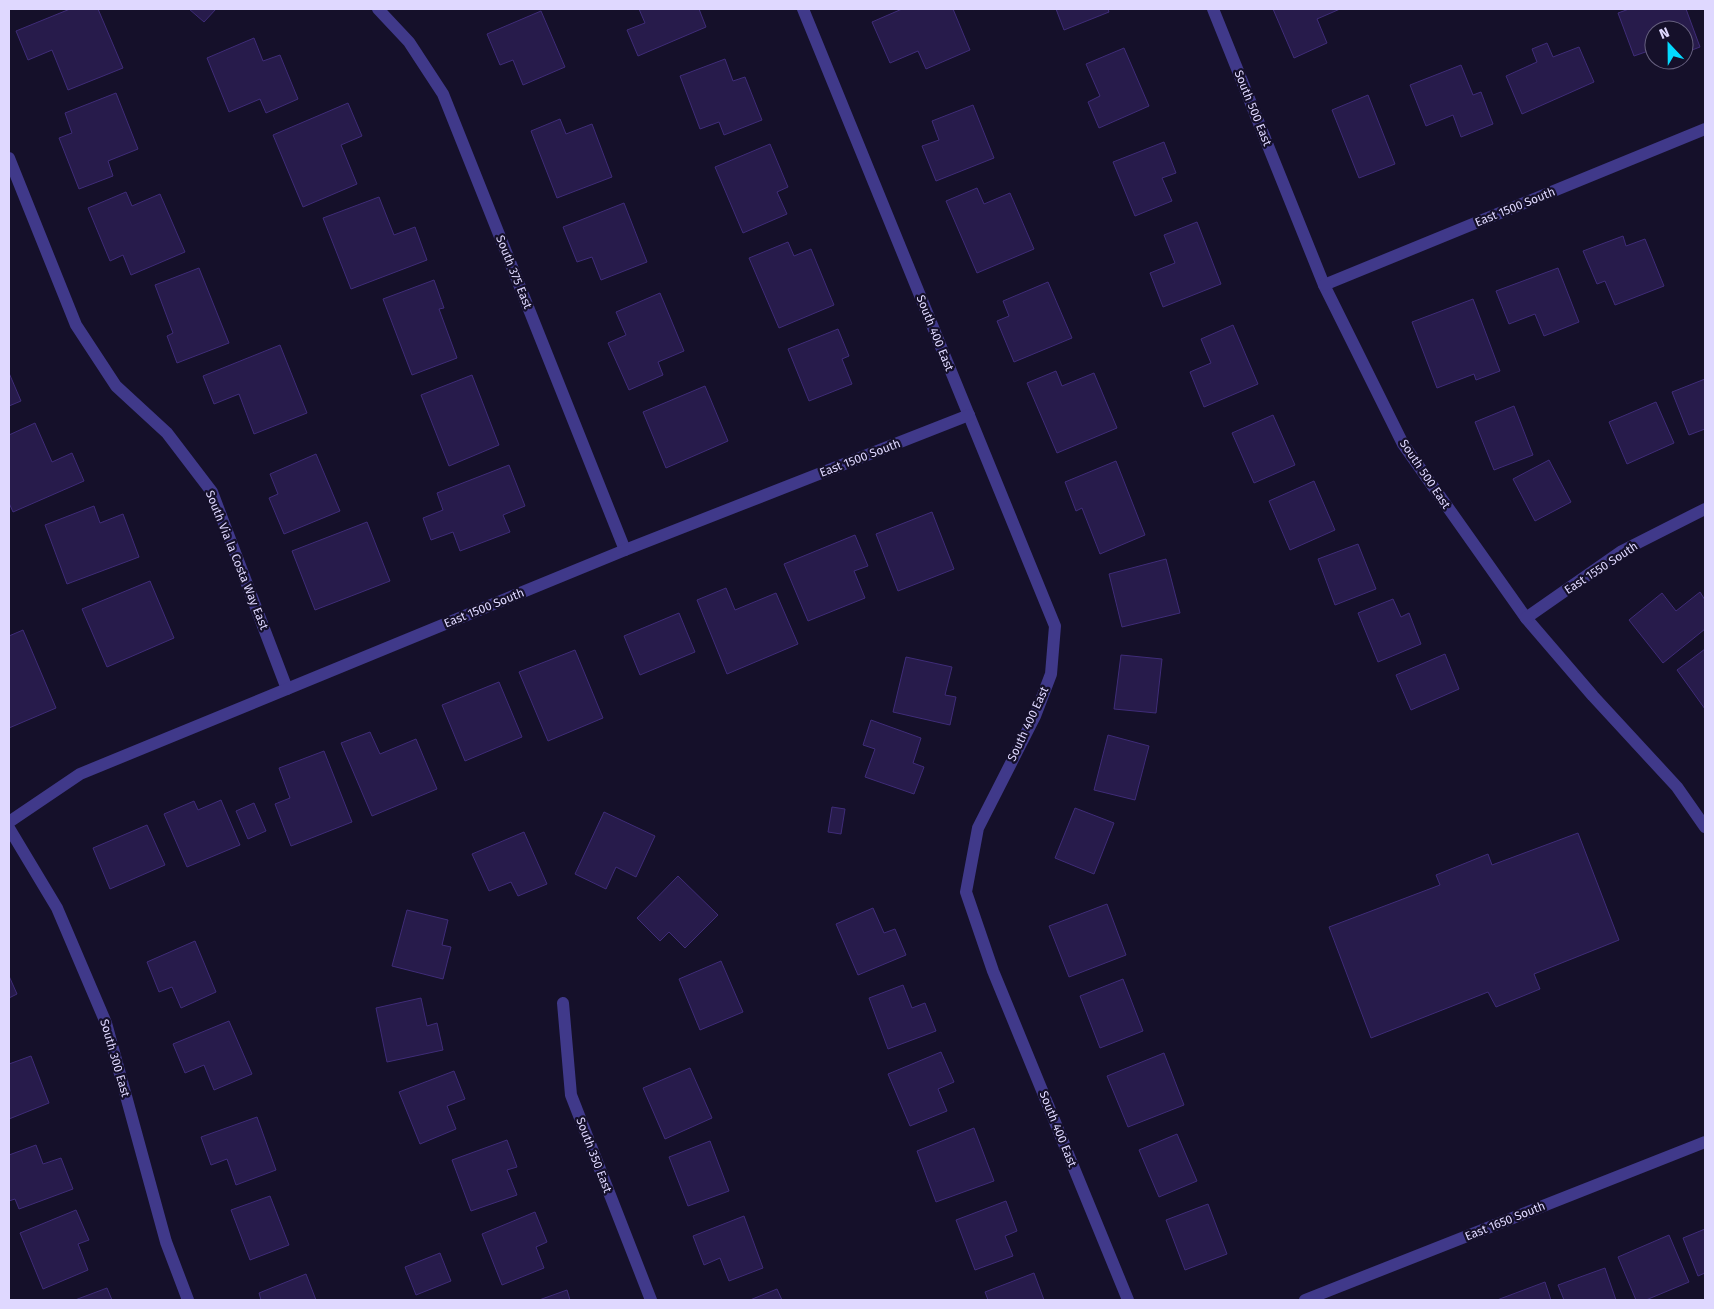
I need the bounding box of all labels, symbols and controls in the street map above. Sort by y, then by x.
north arrow [1644,20,1694,70]
text: N [1657,24,1672,43]
street label: South 500 East [1231,68,1275,148]
street label: East 1500 South [1473,184,1557,230]
street label: South 375 East [493,233,535,311]
street label: South 400 East [913,293,957,374]
street label: East 1500 South [818,436,902,480]
street label: South 500 East [1397,437,1454,512]
street label: South Via la Costa Way East [203,488,272,632]
street label: East 1550 South [1562,539,1640,597]
street label: East 1500 South [442,585,526,631]
street label: South 400 East [1005,684,1052,764]
street label: South 300 East [97,1017,133,1099]
street label: South 400 East [1036,1089,1080,1170]
street label: South 350 East [573,1115,615,1195]
street label: East 1650 South [1463,1199,1547,1243]

